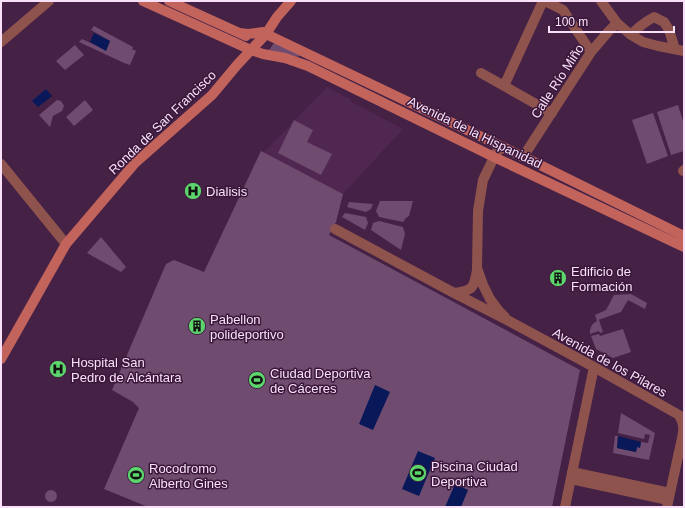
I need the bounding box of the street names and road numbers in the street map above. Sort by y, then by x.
street label: Calle Río Miño [528,41,587,121]
street label: Ronda de San Francisco [106,67,219,177]
street label: Avenida de la Hispanidad [405,93,544,171]
street label: Avenida de los Pilares [550,325,670,400]

